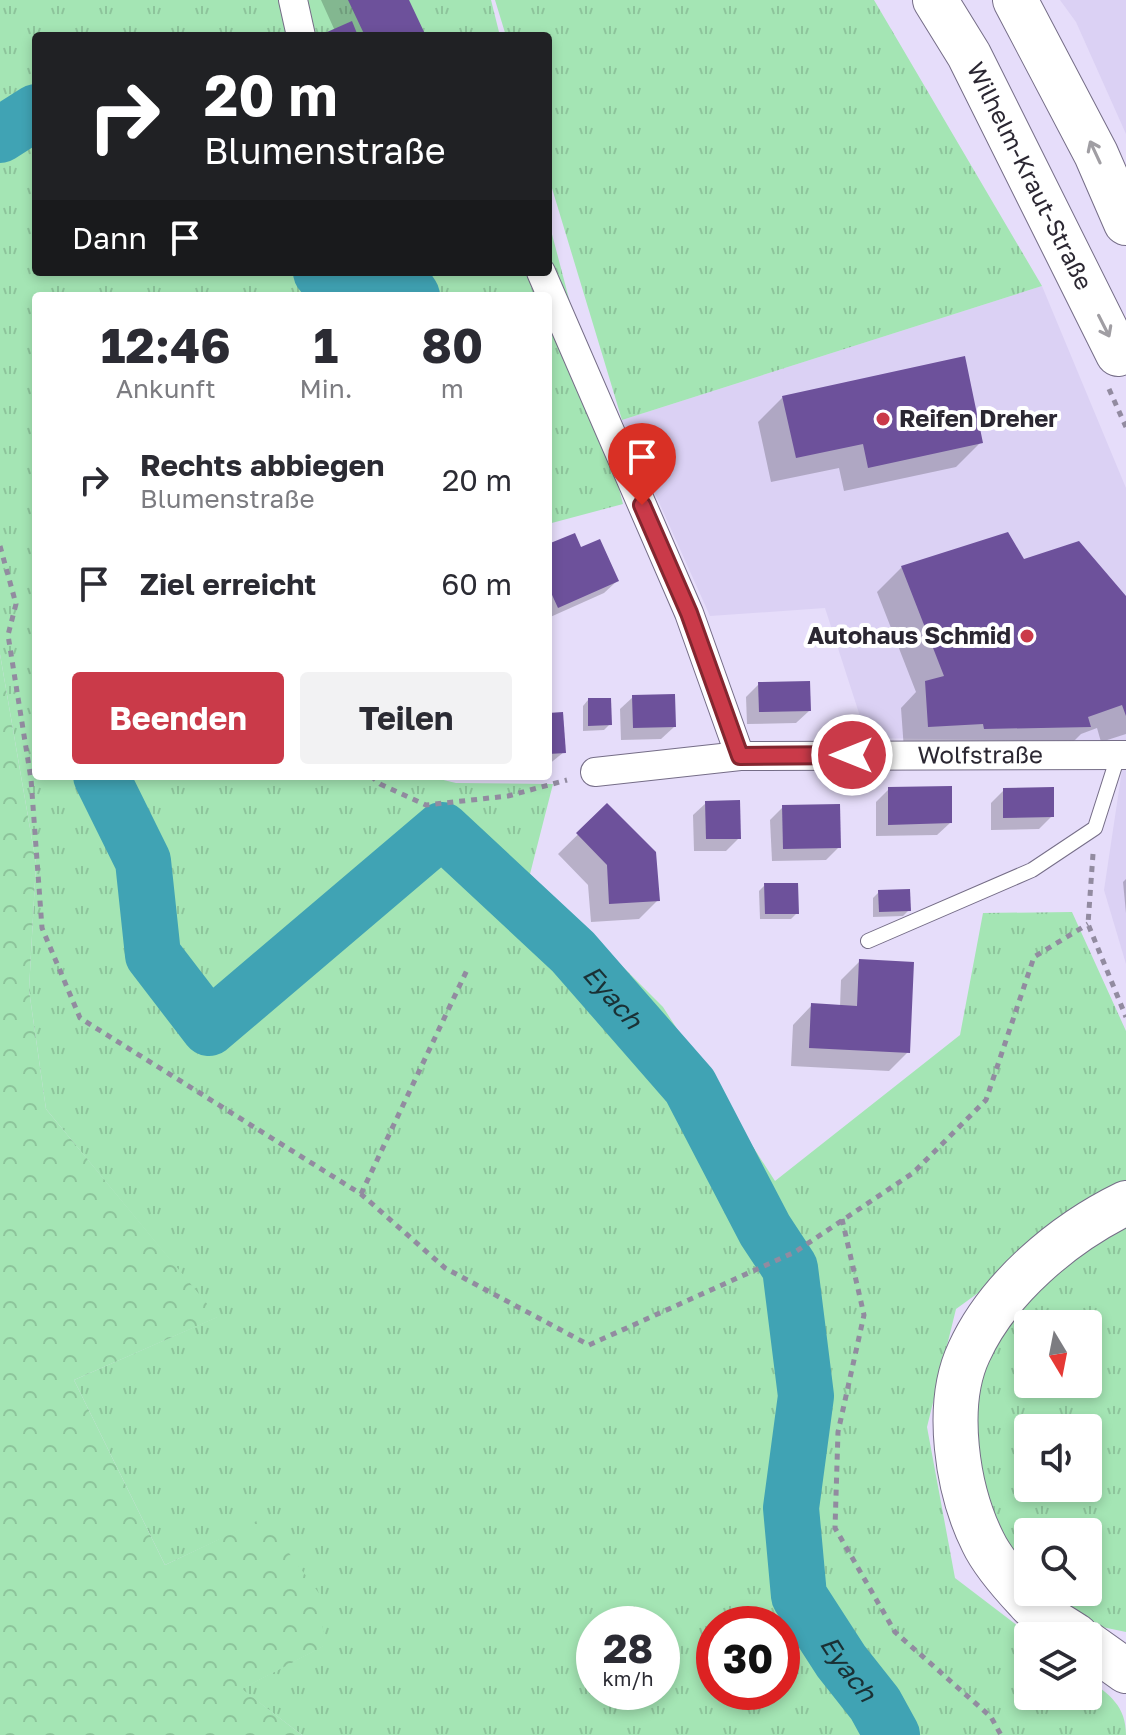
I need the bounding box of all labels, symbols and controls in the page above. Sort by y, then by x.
street label: Wilhelm-Kraut-Straße [962,57,1100,294]
text: 20 m [204,61,338,128]
icon: right [72,64,176,168]
text: Blumenstraße [204,129,446,172]
one-way arrow [1087,140,1102,164]
icon: arrive [163,216,207,260]
text: Dann [72,220,147,256]
one-way arrow [1096,313,1112,337]
text: 12:46 [101,316,231,374]
text: 1 [314,316,338,374]
text: 80 [421,316,483,374]
text: Ankunft [116,373,216,404]
text: Min. [299,373,353,404]
text: m [441,373,464,404]
place label: Reifen Dreher [899,403,1058,432]
marker: Reifen Dreher [874,410,892,428]
pin [608,423,676,505]
icon: arrive [620,435,664,479]
text: Rechts abbiegen [140,447,384,483]
icon: right [72,458,116,502]
text: 20 m [442,462,512,498]
text: Blumenstraße [140,483,314,514]
icon: arrive [72,562,116,606]
text: Ziel erreicht [140,566,316,602]
text: 60 m [441,566,512,602]
place label: Autohaus Schmid [807,620,1011,649]
marker: Autohaus Schmid [1018,627,1036,645]
button: Beenden [72,672,284,764]
button: Teilen [300,672,512,764]
position arrow [810,713,894,797]
street label: Wolfstraße [917,739,1043,769]
water label: Eyach [577,959,650,1036]
north arrow [1014,1310,1102,1398]
map controls [1014,1310,1102,1710]
button: sound [1014,1414,1102,1502]
button: search [1014,1518,1102,1606]
speed limit sign: 30 [696,1606,800,1710]
button: layers [1014,1622,1102,1710]
text: 28 [603,1624,653,1672]
water label: Eyach [814,1630,884,1708]
text: km/h [603,1666,653,1690]

